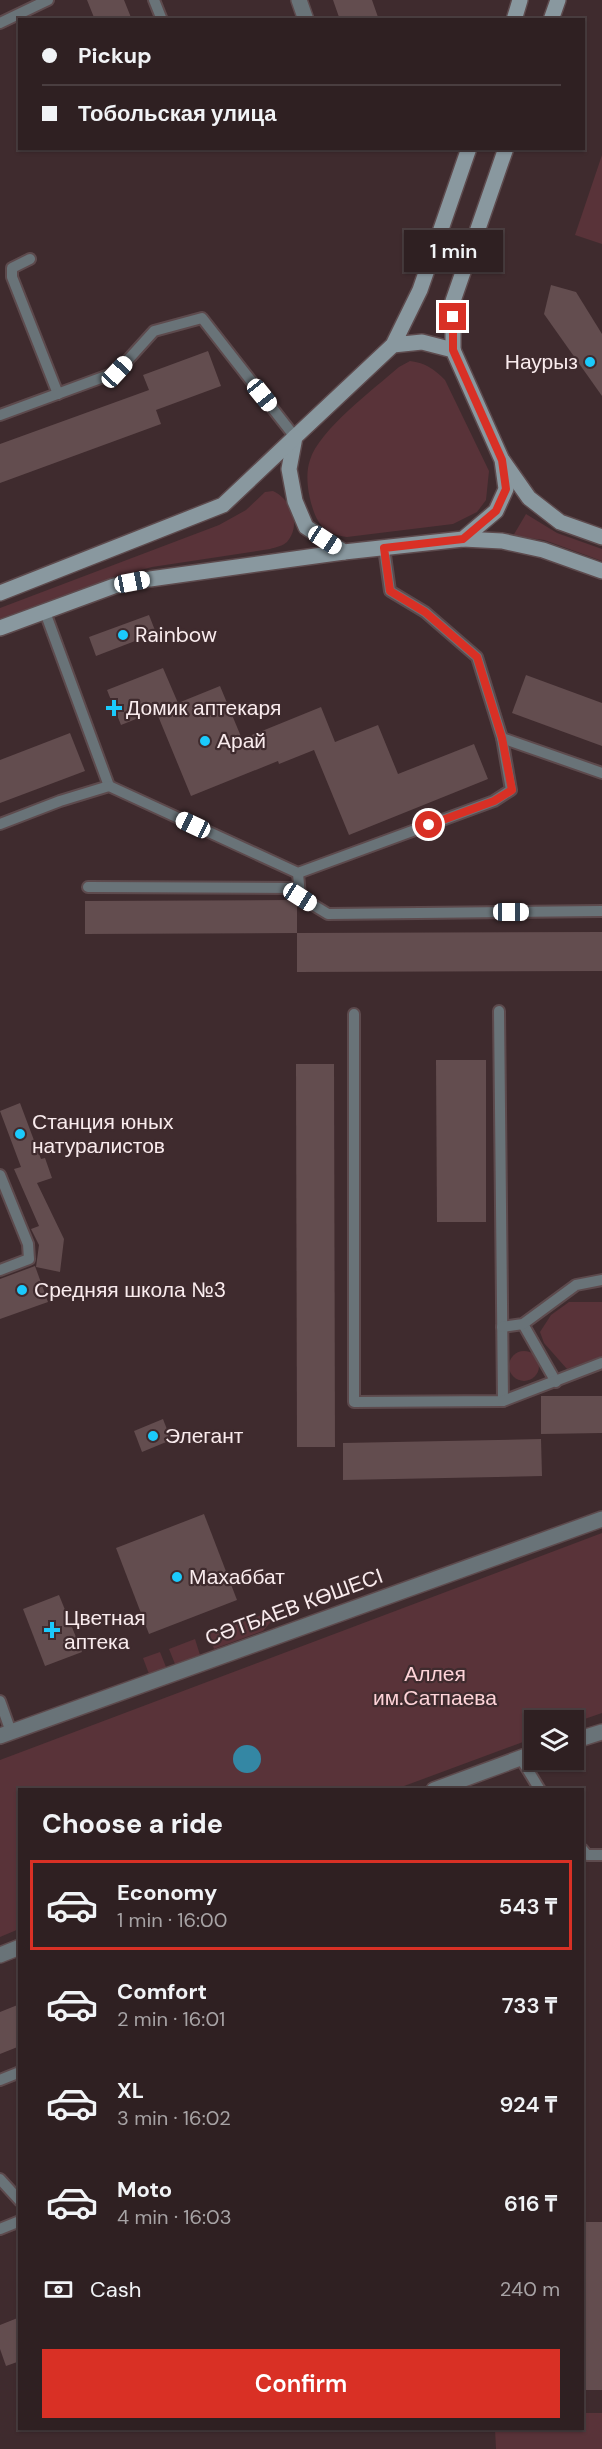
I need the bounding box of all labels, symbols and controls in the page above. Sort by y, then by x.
text: Pickup [78,41,152,70]
text: Тобольская улица [78,99,276,128]
callout: 1 min [404,230,502,272]
text: 1 min [430,238,477,264]
route end [439,303,466,330]
place label: Наурыз [505,348,578,376]
car [98,353,136,391]
marker: Наурыз [583,355,597,369]
car [244,375,280,415]
car [305,523,345,557]
car [113,570,151,594]
place label: Rainbow [135,621,217,649]
marker: Rainbow [116,628,130,642]
place label: Домик аптекаря [126,694,281,722]
marker: Домик аптекаря [107,701,121,715]
place label: Арай [217,727,266,755]
marker: Арай [198,734,212,748]
car [173,809,213,841]
route start [415,811,442,838]
car [280,880,320,914]
car [493,903,529,921]
place label: Станция юных натуралистов [32,1108,174,1160]
marker: Станция юных натуралистов [13,1127,27,1141]
place label: Средняя школа №3 [34,1276,226,1304]
marker: Средняя школа №3 [15,1283,29,1297]
place label: Элегант [165,1422,244,1450]
marker: Элегант [146,1429,160,1443]
street label: СӘТБАЕВ КӨШЕСІ [201,1562,387,1652]
place label: Махаббат [189,1563,285,1591]
marker: Махаббат [170,1570,184,1584]
place label: Цветная аптека [64,1604,146,1656]
marker: Цветная аптека [45,1623,59,1637]
park label: Аллея им.Сатпаева [373,1660,497,1712]
map controls [524,1710,584,1770]
button: layers [524,1710,584,1770]
text: Choose a ride [42,1806,223,1841]
icon: car [45,1878,99,1932]
text: Economy [117,1878,217,1907]
text: 543 ₸ [499,1892,557,1921]
text: 1 min · 16:00 [117,1907,227,1933]
icon: car [45,1977,99,2031]
text: Comfort [117,1977,207,2006]
text: 733 ₸ [502,1991,557,2020]
text: 2 min · 16:01 [117,2006,225,2032]
icon: car [45,2076,99,2130]
text: XL [117,2076,144,2105]
text: 924 ₸ [499,2090,557,2119]
text: 3 min · 16:02 [117,2105,231,2131]
icon: car [45,2175,99,2229]
text: Moto [117,2175,172,2204]
text: 616 ₸ [504,2189,557,2218]
text: 4 min · 16:03 [117,2204,232,2230]
icon: cash [42,2273,75,2306]
text: Cash [90,2275,141,2304]
text: 240 m [500,2276,560,2302]
button: Confirm [42,2349,560,2418]

